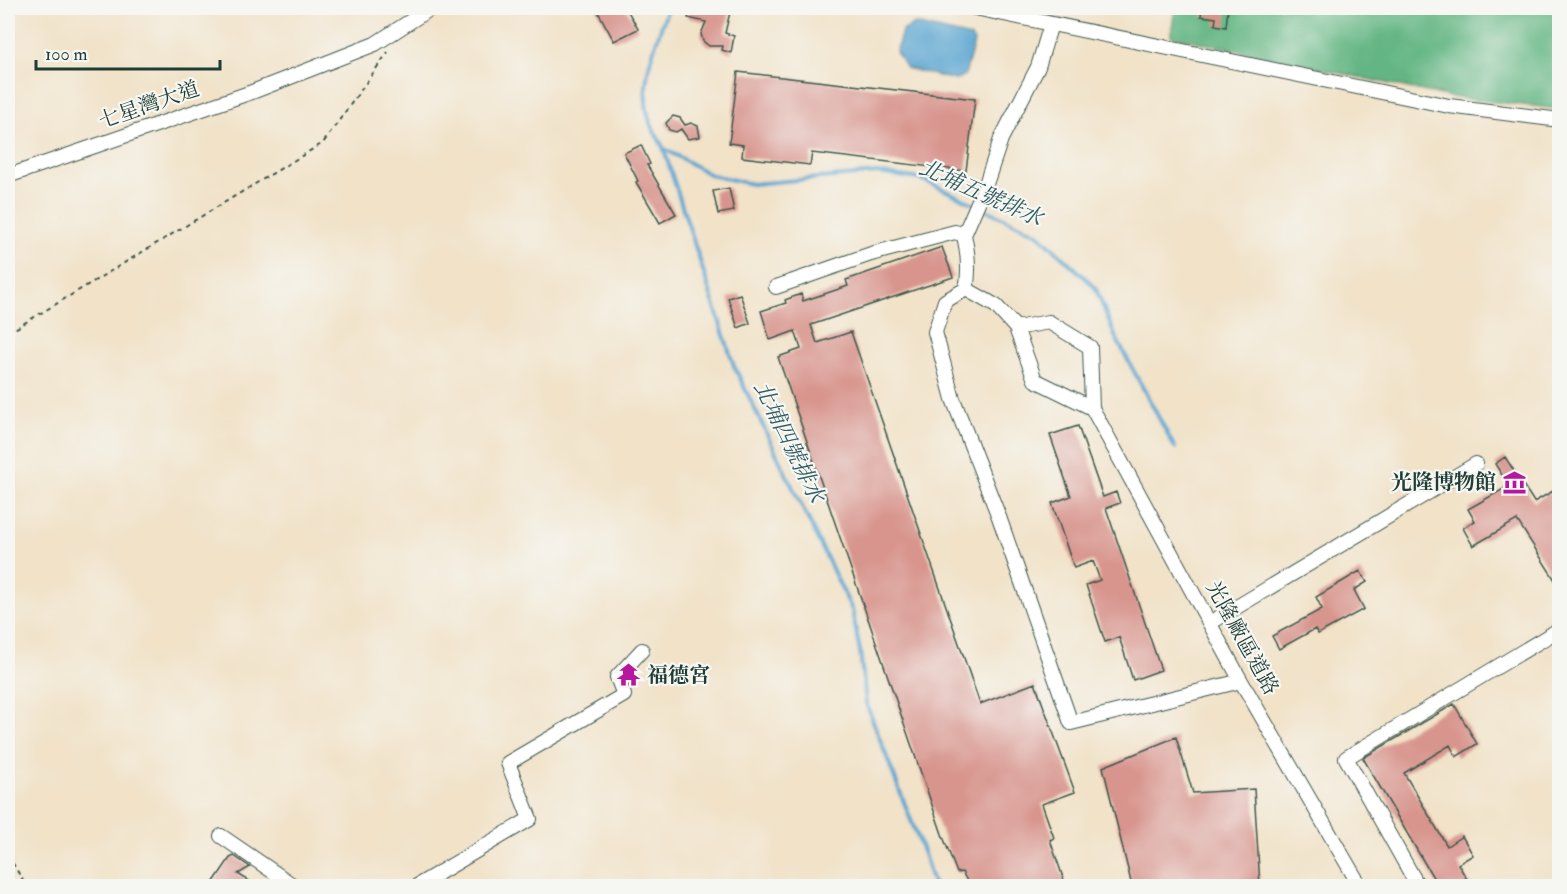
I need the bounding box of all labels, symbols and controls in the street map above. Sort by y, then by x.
scale bar [36,33,220,71]
text: 100 m [45,43,88,66]
street label: 七星灣大道 [95,75,203,135]
water label: 北埔五號排水 [915,153,1049,233]
water label: 北埔四號排水 [747,377,831,509]
place label: 光隆博物館 [1391,469,1496,496]
museum icon: 光隆博物館 [1501,469,1527,495]
street label: 光隆廠區道路 [1200,576,1284,700]
temple icon: 福德宮 [616,662,642,688]
place label: 福德宮 [647,662,710,689]

